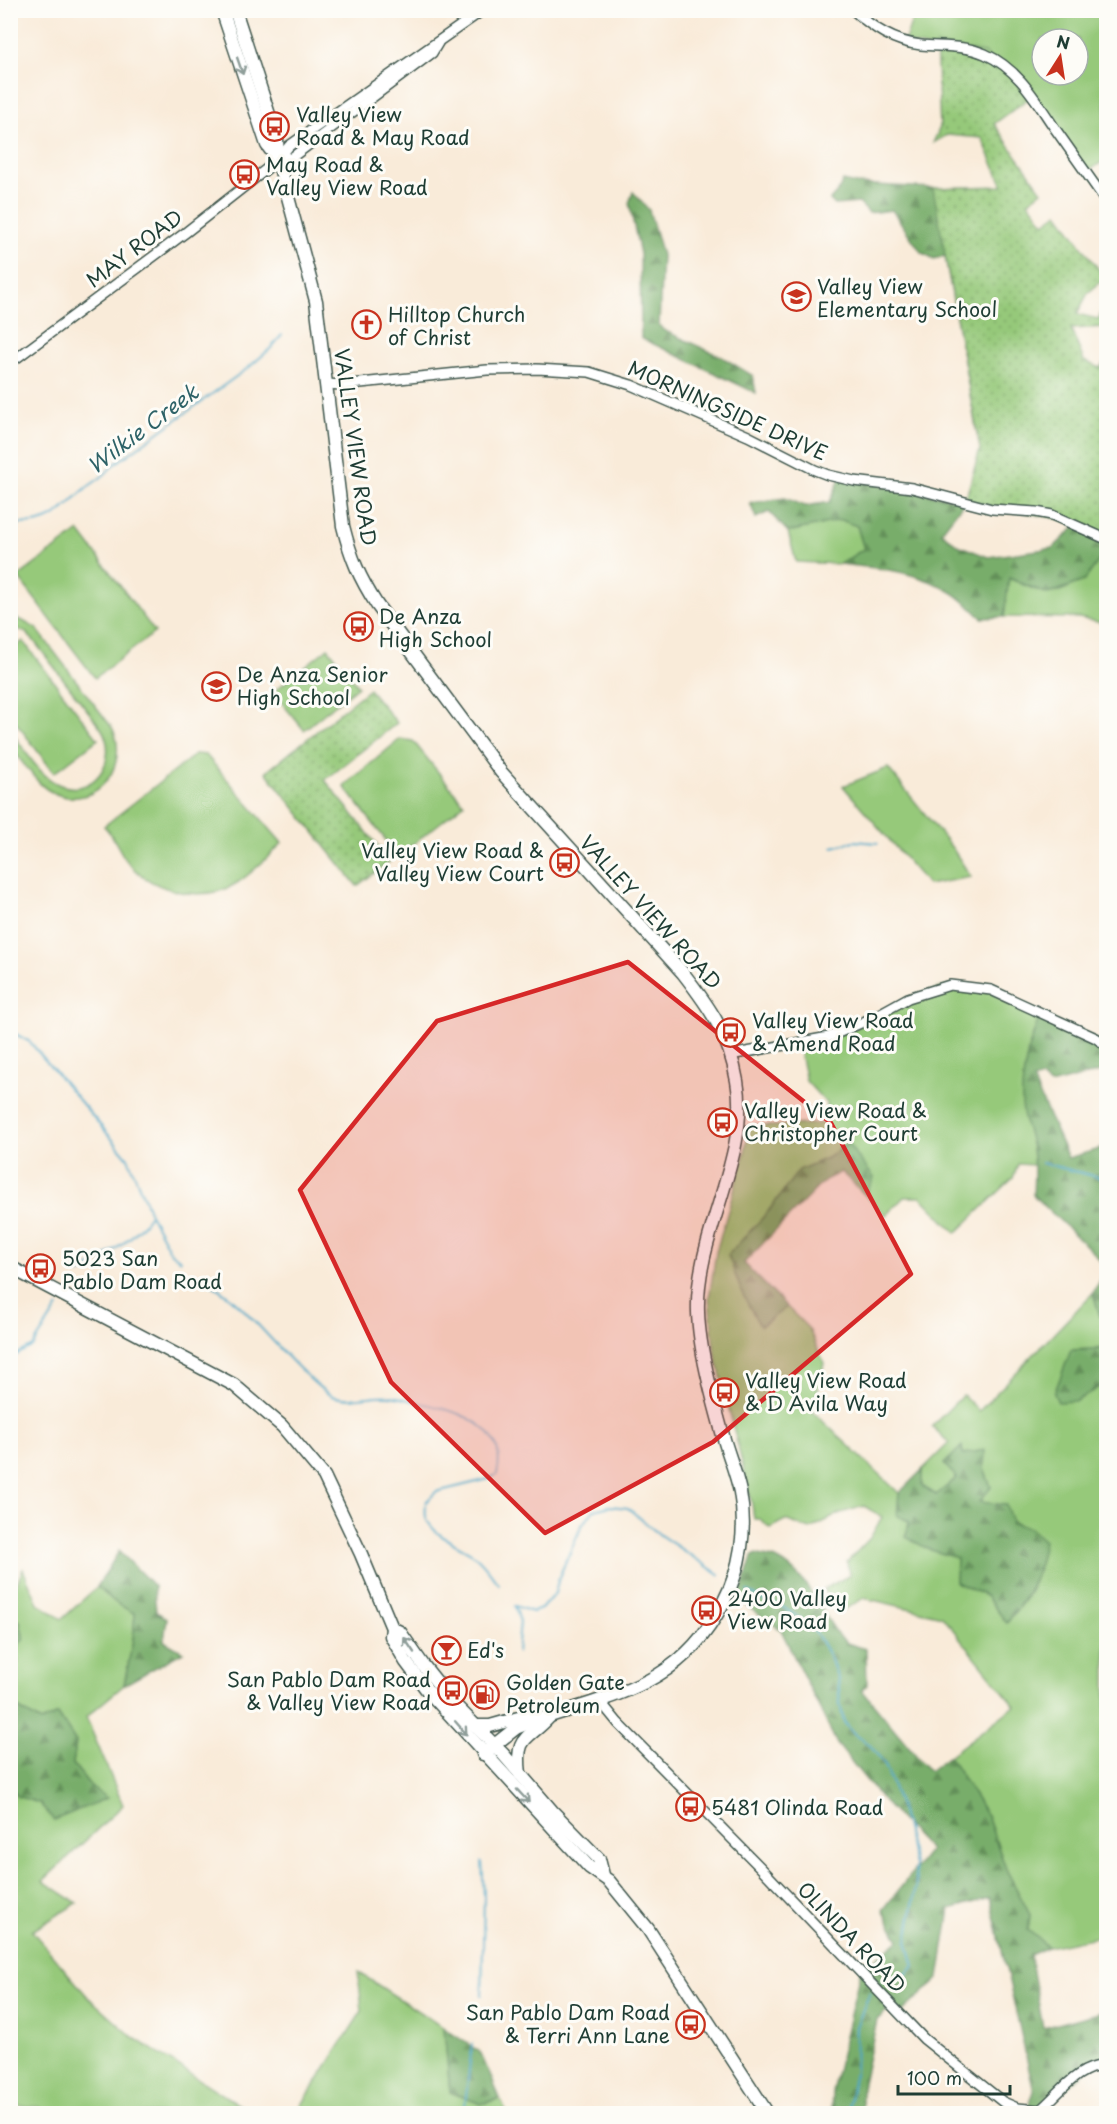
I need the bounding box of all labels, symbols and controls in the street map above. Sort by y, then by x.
north arrow [1030,27,1090,87]
text: N [1055,28,1072,54]
one-way arrow [236,56,247,75]
place label: Valley View Road & May Road [296,99,470,152]
bus stop icon: Valley View Road & May Road [259,110,291,142]
place label: May Road & Valley View Road [266,149,428,202]
bus stop icon: May Road & Valley View Road [229,159,261,191]
street label: MAY ROAD [79,202,189,294]
place label: Valley View Elementary School [817,271,997,324]
school or university icon: Valley View Elementary School [780,281,812,313]
place label: Hilltop Church of Christ [388,299,525,352]
church icon: Hilltop Church of Christ [351,309,383,341]
street label: VALLEY VIEW ROAD [327,346,385,548]
street label: MORNINGSIDE DRIVE [623,352,833,468]
water label: Wilkie Creek [80,375,205,480]
place label: De Anza High School [379,601,492,654]
bus stop icon: De Anza High School [342,611,374,643]
place label: De Anza Senior High School [237,659,388,712]
school or university icon: De Anza Senior High School [200,670,232,702]
street label: VALLEY VIEW ROAD [573,828,729,996]
place label: Valley View Road & Valley View Court [361,835,544,888]
bus stop icon: Valley View Road & Valley View Court [549,846,581,878]
place label: Valley View Road & Amend Road [752,1005,914,1058]
bus stop icon: Valley View Road & Amend Road [715,1016,747,1048]
place label: Valley View Road & Christopher Court [744,1095,927,1148]
bus stop icon: Valley View Road & Christopher Court [707,1106,739,1138]
place label: 5023 San Pablo Dam Road [62,1243,222,1296]
bus stop icon: 5023 San Pablo Dam Road [25,1253,57,1285]
place label: Valley View Road & D Avila Way [745,1365,907,1418]
bus stop icon: Valley View Road & D Avila Way [708,1376,740,1408]
place label: 2400 Valley View Road [727,1583,847,1636]
bus stop icon: 2400 Valley View Road [690,1594,722,1626]
bar icon: Ed's [430,1634,462,1666]
place label: Ed's [467,1635,504,1665]
one-way arrow [403,1637,415,1654]
place label: San Pablo Dam Road & Valley View Road [227,1664,431,1717]
place label: Golden Gate Petroleum [506,1667,625,1720]
bus stop icon: San Pablo Dam Road & Valley View Road [436,1675,468,1707]
fuel station icon: Golden Gate Petroleum [469,1678,501,1710]
one-way arrow [454,1720,468,1735]
one-way arrow [516,1789,530,1804]
bus stop icon: 5481 Olinda Road [674,1791,706,1823]
place label: 5481 Olinda Road [711,1792,883,1822]
street label: OLINDA ROAD [791,1874,913,2000]
place label: San Pablo Dam Road & Terri Ann Lane [466,1997,670,2050]
bus stop icon: San Pablo Dam Road & Terri Ann Lane [675,2008,707,2040]
scale bar [898,2058,1010,2096]
text: 100 m [907,2064,962,2091]

